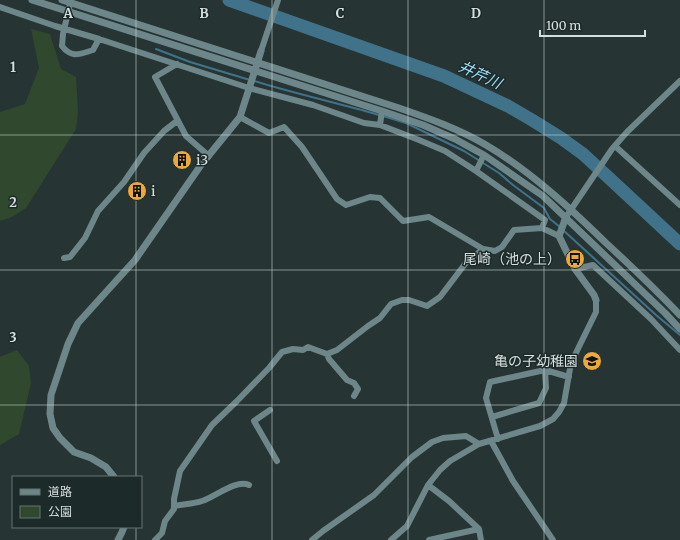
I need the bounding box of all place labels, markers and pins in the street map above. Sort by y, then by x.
building icon: i3 [171,149,193,171]
place label: i3 [196,151,208,169]
building icon: i [126,180,148,202]
place label: i [151,182,156,200]
bus stop icon: 尾崎（池の上） [564,248,586,270]
place label: 尾崎（池の上） [463,250,561,268]
school or university icon: 亀の子幼稚園 [581,350,603,372]
place label: 亀の子幼稚園 [494,352,578,370]

